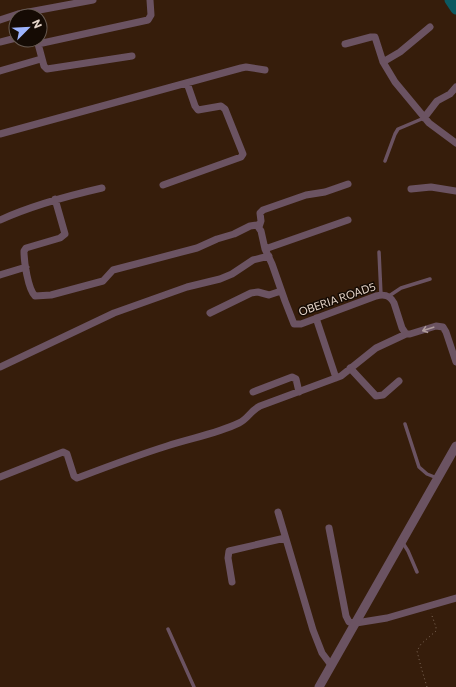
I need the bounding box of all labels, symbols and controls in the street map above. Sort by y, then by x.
north arrow [8,8,48,48]
text: N [30,17,45,30]
street label: OBERIA ROAD5 [297,279,377,318]
one-way arrow [422,326,435,333]

